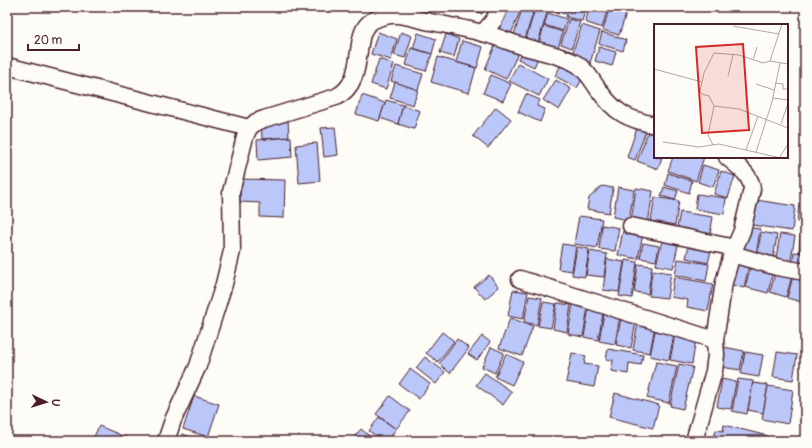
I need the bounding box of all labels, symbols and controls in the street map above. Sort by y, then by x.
inset map [654,24,788,158]
scale bar [28,26,79,52]
text: 20 m [34,33,63,48]
north arrow [26,382,66,422]
text: U [49,399,62,407]

